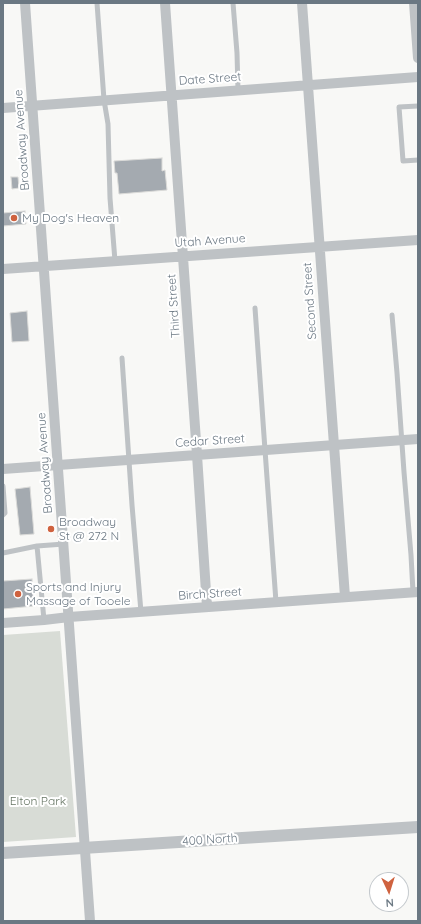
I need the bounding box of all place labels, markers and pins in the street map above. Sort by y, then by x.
place label: My Dog's Heaven [22,211,119,225]
marker: My Dog's Heaven [9,213,19,223]
place label: Broadway St @ 272 N [59,515,119,543]
marker: Broadway St @ 272 N [46,524,56,534]
place label: Sports and Injury Massage of Tooele [26,580,130,608]
marker: Sports and Injury Massage of Tooele [13,589,23,599]

